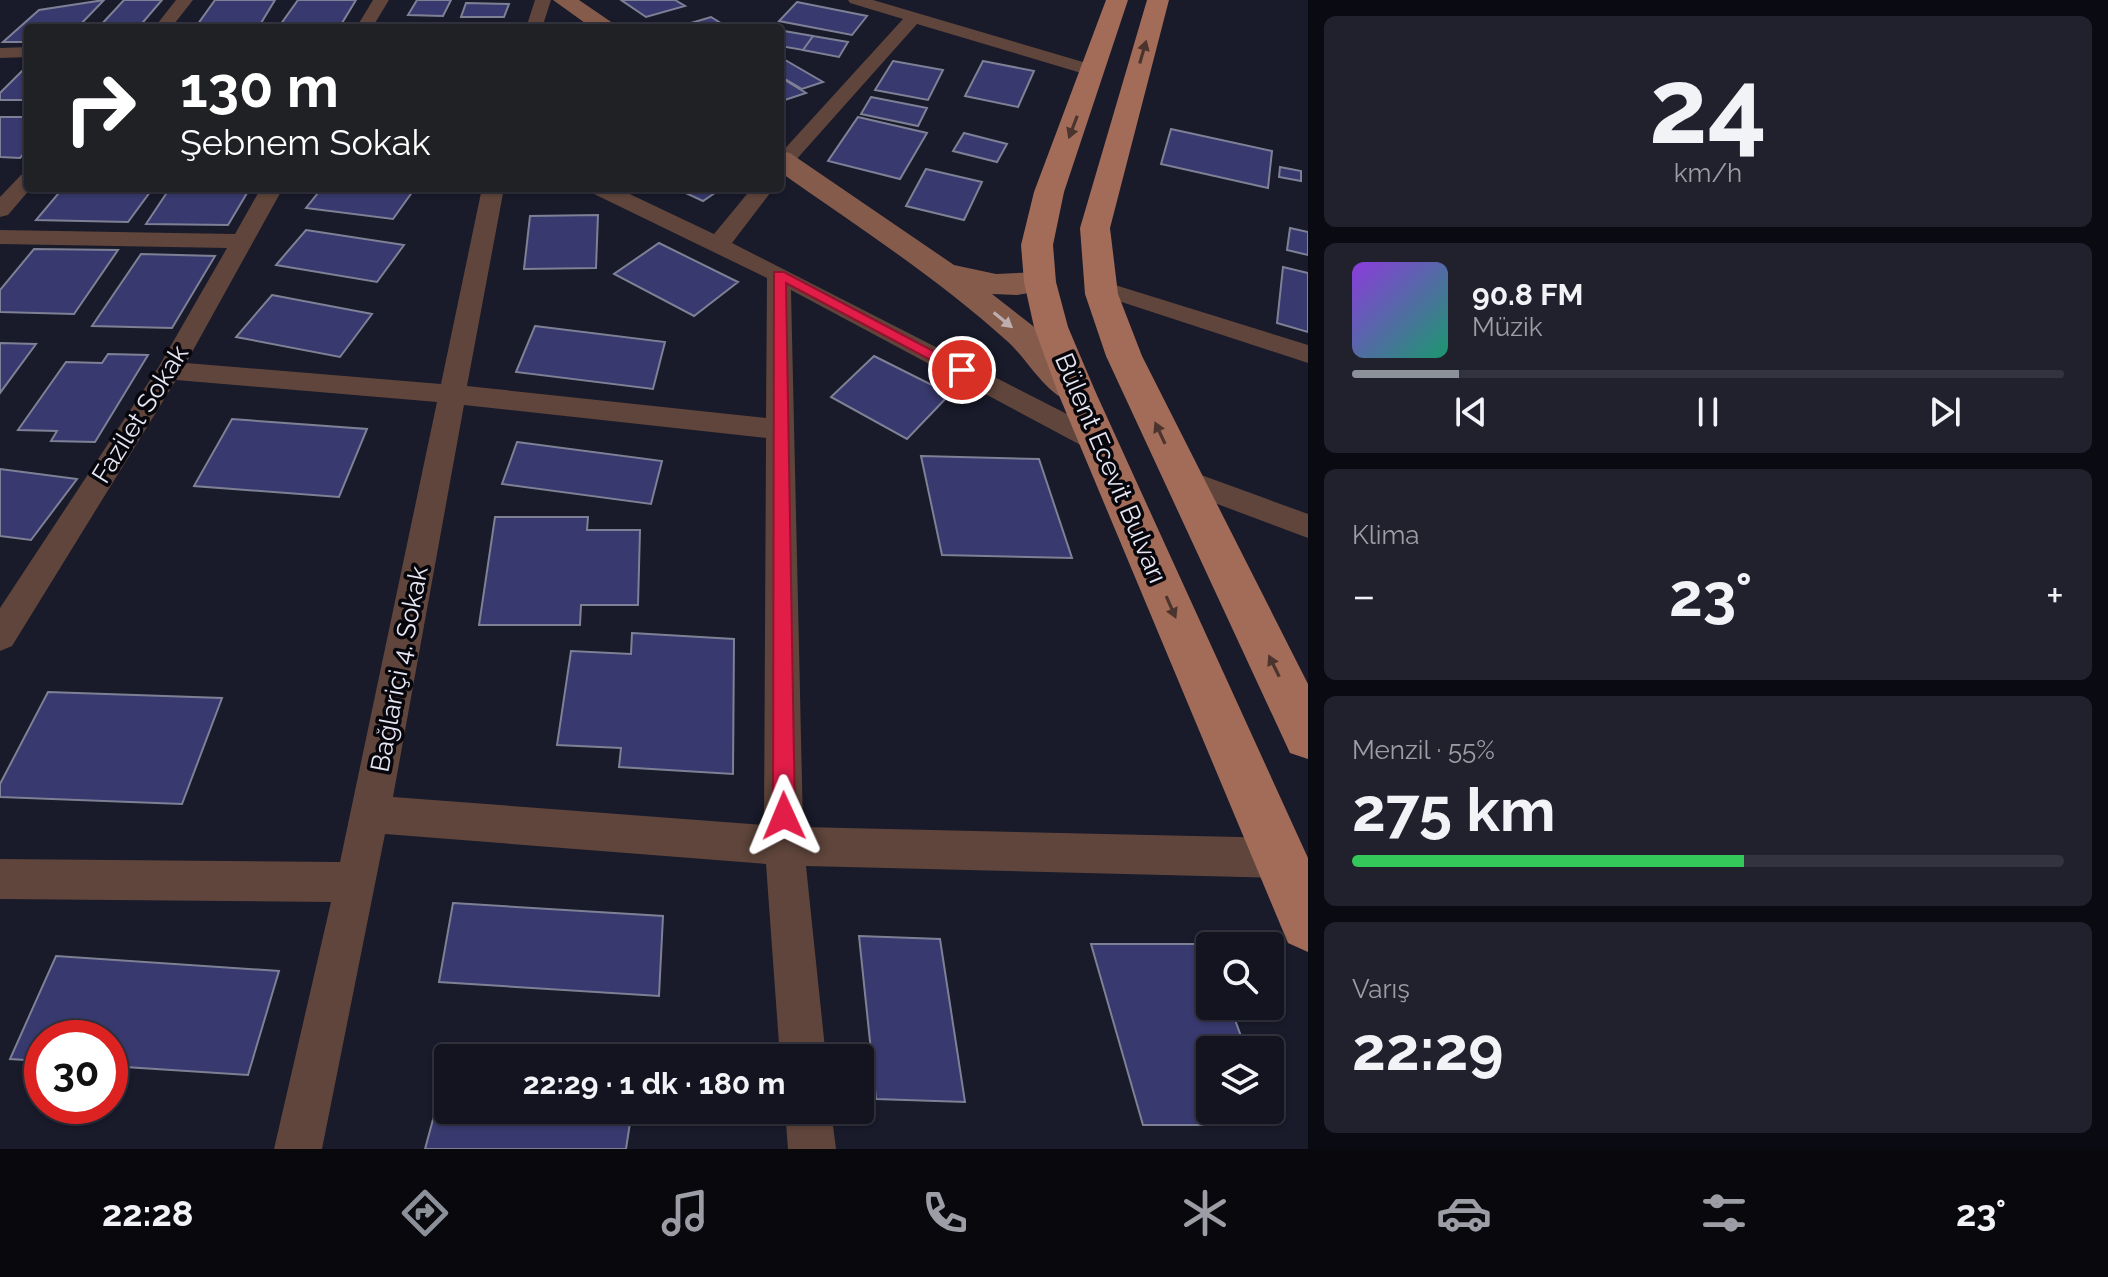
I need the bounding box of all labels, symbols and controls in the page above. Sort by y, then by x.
one-way arrow [1138,40,1150,65]
text: 24 [1649,45,1767,167]
text: 130 m [180,54,339,120]
icon: right [48,56,152,160]
one-way arrow [1066,115,1079,139]
text: Şebnem Sokak [180,121,431,163]
text: km/h [1674,158,1742,188]
text: 90.8 FM [1472,277,1583,312]
one-way arrow [993,311,1013,327]
text: Müzik [1472,312,1543,342]
pin [928,336,996,404]
street label: Fazilet Sokak [86,339,194,488]
icon: arrive [940,348,984,392]
street label: Bülent Ecevit Bulvarı [1049,349,1173,587]
icon: previous [1449,390,1493,434]
icon: pause [1686,390,1730,434]
icon: next [1923,390,1967,434]
one-way arrow [1153,421,1167,444]
text: Klima [1352,520,1420,550]
text: 23° [1669,560,1752,630]
street label: Bağlariçi 4. Sokak [364,563,434,774]
text: − [1352,570,1376,621]
text: + [2046,570,2064,621]
one-way arrow [1165,595,1178,618]
one-way arrow [1267,655,1281,678]
text: Menzil · 55% [1352,735,1495,765]
position arrow [742,774,826,858]
text: 275 km [1352,775,1556,845]
map controls [1196,932,1284,1124]
button: search [1196,932,1284,1020]
text: Varış [1352,974,1410,1004]
text: 22:29 [1352,1014,1504,1084]
speed limit sign: 30 [24,1020,128,1124]
button: layers [1196,1036,1284,1124]
text: 22:29 · 1 dk · 180 m [523,1066,785,1101]
icon: directions [397,1185,453,1241]
icon: music [657,1185,713,1241]
icon: phone [917,1185,973,1241]
icon: climate [1177,1185,1233,1241]
icon: car [1436,1185,1492,1241]
icon: filters [1696,1185,1752,1241]
text: 22:28 [102,1192,193,1234]
text: 23° [1956,1192,2006,1234]

